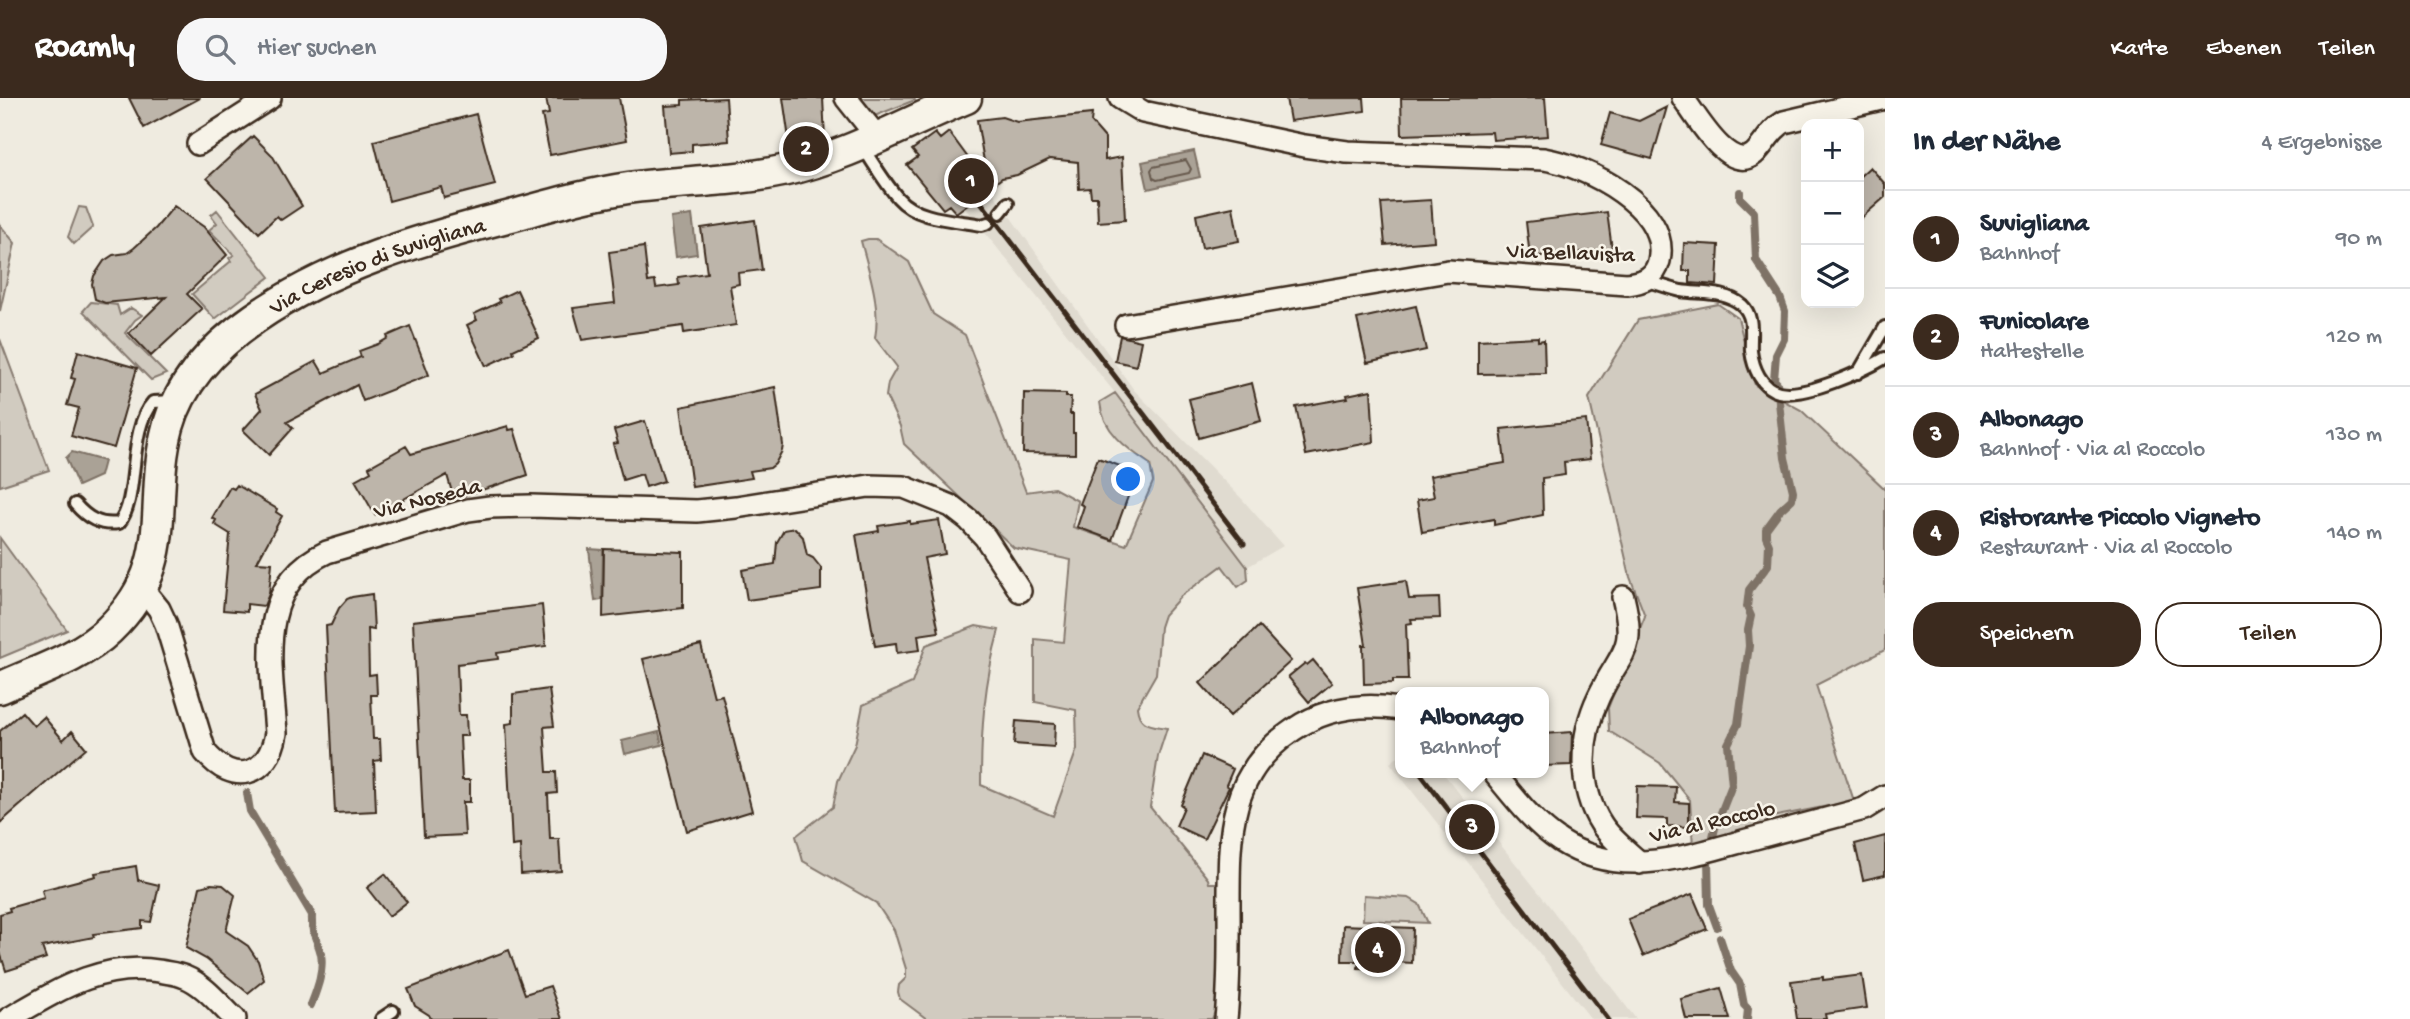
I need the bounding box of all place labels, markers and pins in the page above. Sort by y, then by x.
pin: 2 [783,123,829,175]
pin: 1 [948,155,994,207]
pin: 3 [1449,801,1495,853]
pin: 4 [1355,924,1401,976]

